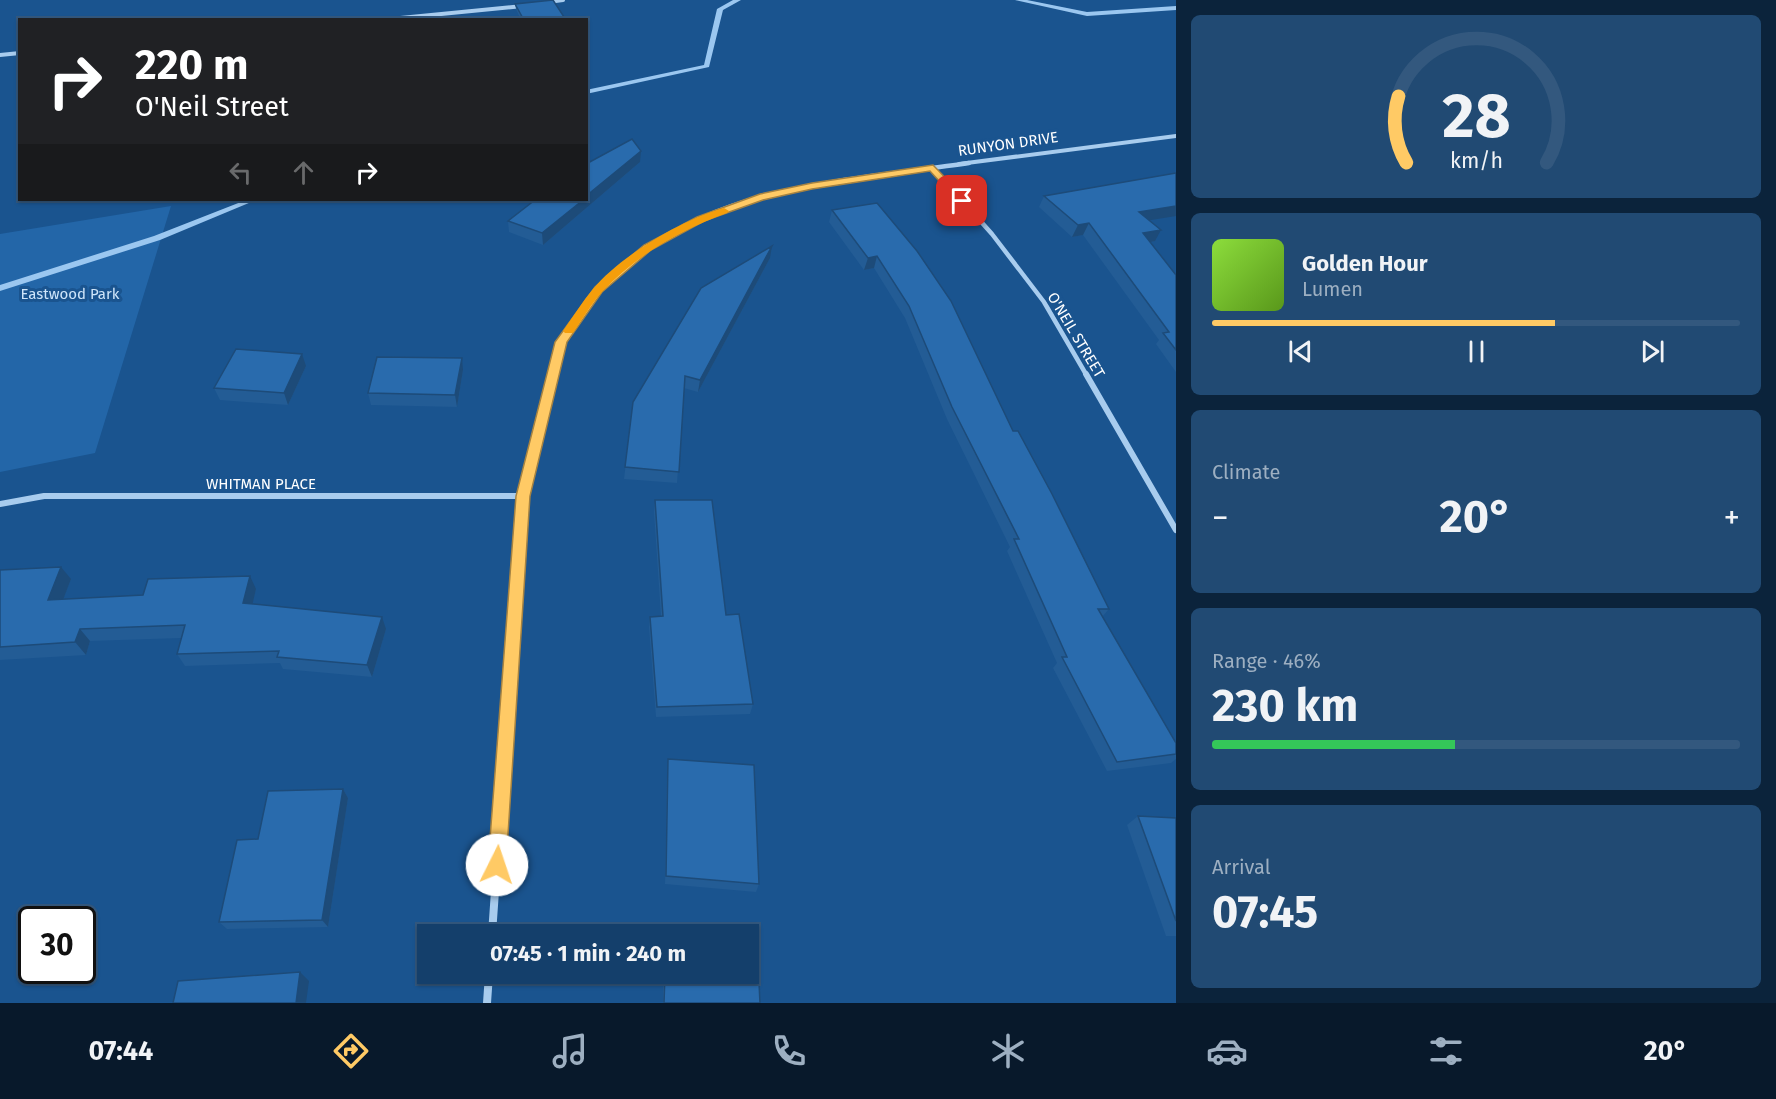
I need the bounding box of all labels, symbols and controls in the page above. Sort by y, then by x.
text: 220 m [135,40,248,90]
icon: right [36,42,114,120]
text: 28 [1442,79,1510,154]
text: O'Neil Street [135,91,289,123]
street label: RUNYON DRIVE [957,128,1059,160]
text: km/h [1449,149,1503,175]
icon: left [224,156,257,189]
icon: ahead [287,156,320,189]
icon: right [350,156,383,189]
pin [936,175,987,226]
icon: arrive [945,184,978,217]
text: Golden Hour [1302,250,1428,277]
text: Lumen [1302,277,1363,301]
park label: Eastwood Park [20,285,120,303]
street label: O'NEIL STREET [1043,289,1109,381]
icon: previous [1284,335,1317,368]
icon: pause [1460,335,1493,368]
icon: next [1636,335,1669,368]
text: Climate [1212,460,1280,484]
street label: WHITMAN PLACE [206,475,316,493]
text: 20° [1439,490,1513,544]
text: − [1212,498,1229,538]
text: + [1724,498,1740,538]
text: Range · 46% [1212,649,1321,673]
text: 230 km [1212,679,1358,733]
position arrow [465,833,529,897]
text: Arrival [1212,855,1271,879]
text: 07:45 [1212,885,1318,939]
speed limit sign: 30 [18,906,96,984]
text: 07:45 · 1 min · 240 m [490,940,686,967]
icon: directions [330,1030,372,1072]
icon: music [549,1030,591,1072]
icon: phone [768,1030,810,1072]
icon: climate [987,1030,1029,1072]
icon: car [1206,1030,1248,1072]
icon: filters [1425,1030,1467,1072]
text: 07:44 [88,1035,153,1067]
text: 20° [1644,1035,1687,1067]

